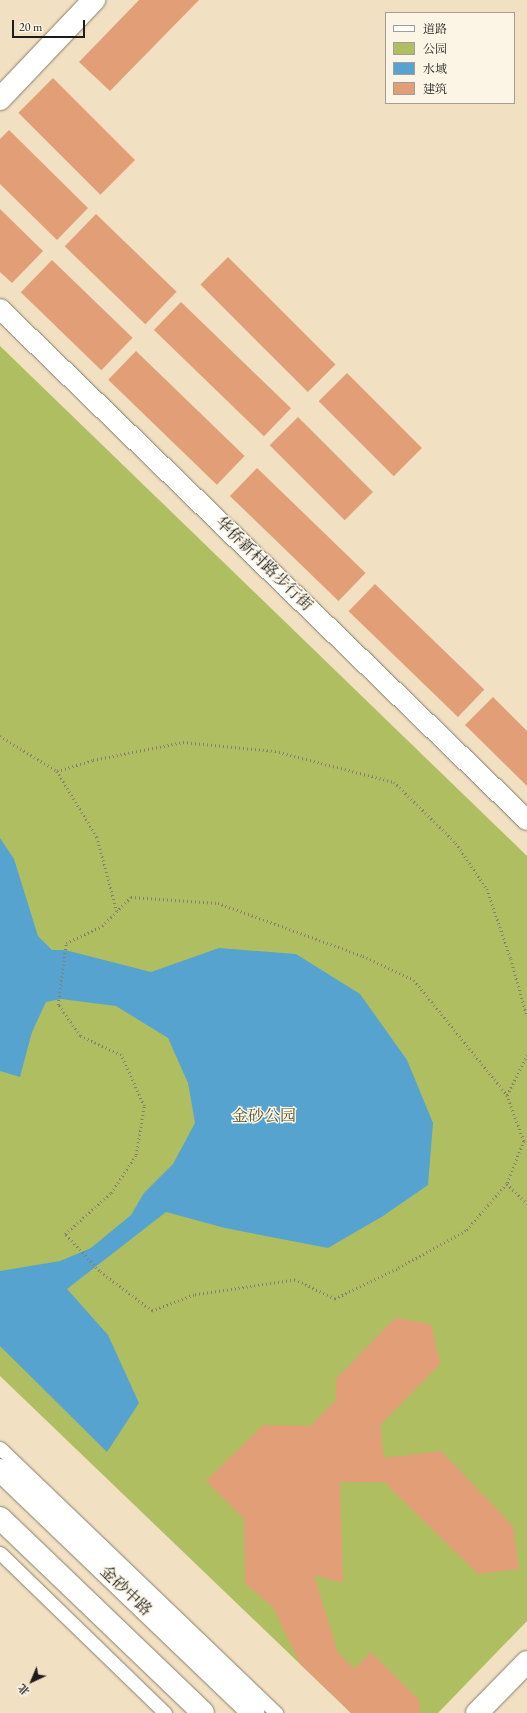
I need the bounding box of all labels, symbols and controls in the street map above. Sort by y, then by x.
scale bar [14,12,87,38]
legend [385,12,515,104]
text: 20 m [19,19,42,35]
text: 道路 [423,21,447,37]
text: 公园 [423,41,447,57]
text: 水域 [423,61,447,77]
text: 建筑 [423,81,447,97]
street label: 华侨新村路步行街 [211,513,317,615]
park label: 金砂公园 [232,1106,296,1126]
street label: 金砂中路 [96,1562,156,1620]
north arrow [12,1661,52,1701]
text: 北 [15,1681,32,1698]

